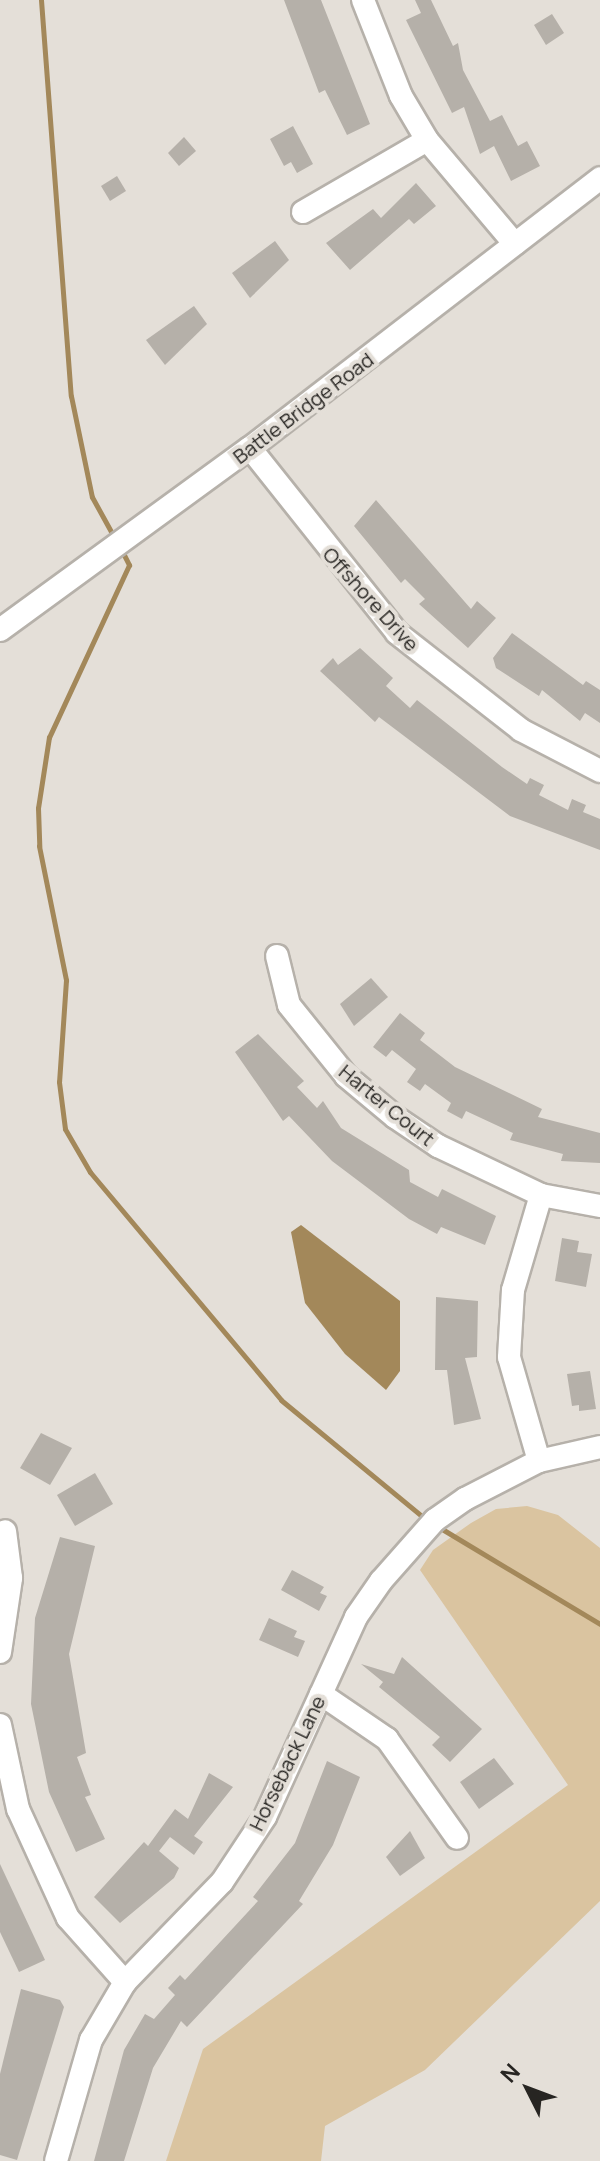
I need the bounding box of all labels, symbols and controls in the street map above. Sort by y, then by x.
street label: Battle Bridge Road [228,347,378,469]
street label: Offshore Drive [318,542,424,656]
street label: Harter Court [334,1059,440,1151]
street label: Horseback Lane [244,1692,330,1834]
north arrow [488,2049,568,2129]
text: N [494,2057,527,2089]

